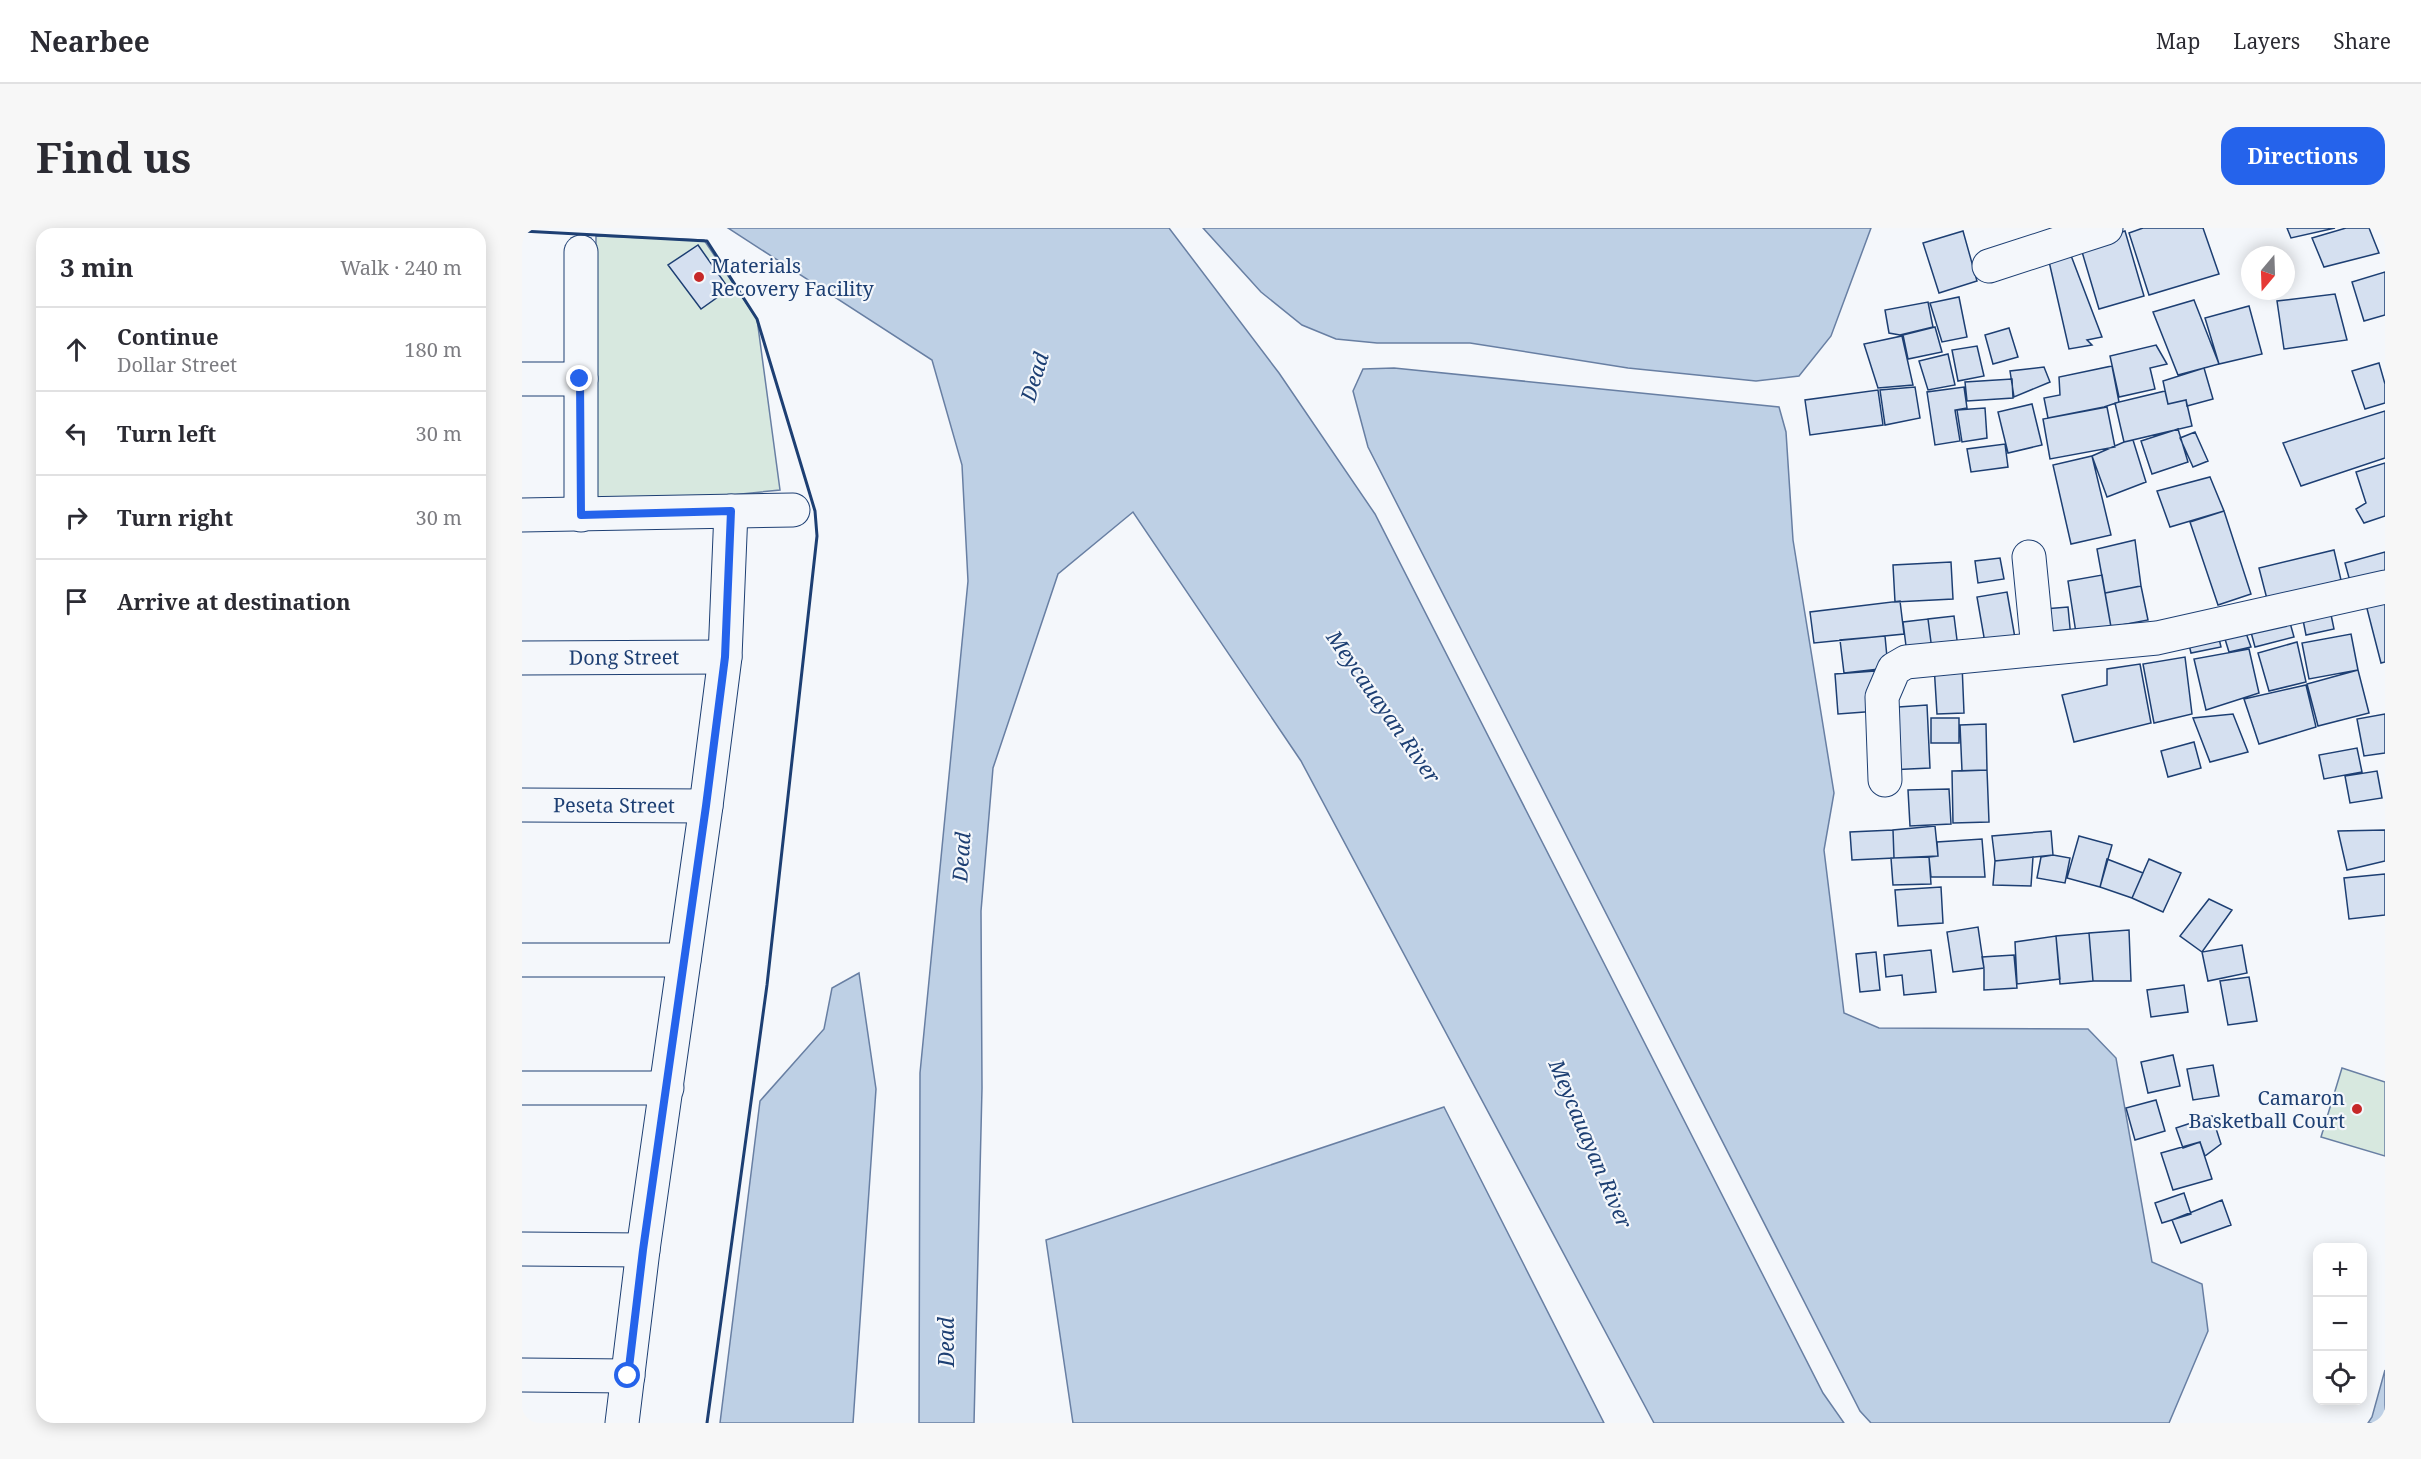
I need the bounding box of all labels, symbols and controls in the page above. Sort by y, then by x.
text: Nearbee [30,22,150,60]
text: Map [2156,27,2200,55]
text: Layers [2233,27,2300,55]
text: Share [2333,27,2391,55]
button: Directions [2221,127,2385,185]
text: Find us [36,128,191,185]
north arrow [2241,246,2295,300]
text: 3 min [60,249,134,285]
place label: Materials Recovery Facility [711,252,875,302]
text: Walk · 240 m [340,254,462,281]
marker: Materials Recovery Facility [692,270,706,284]
text: Continue [117,321,219,351]
icon: ahead [60,333,93,366]
text: 180 m [404,336,462,363]
water label: Dead [1013,348,1055,406]
text: Dollar Street [117,351,237,378]
route end [566,365,592,391]
icon: left [60,417,93,450]
text: Turn left [117,418,216,448]
text: 30 m [416,420,462,447]
icon: right [60,501,93,534]
text: Turn right [117,502,233,532]
text: 30 m [416,504,462,531]
icon: arrive [60,585,93,618]
text: Arrive at destination [117,586,351,616]
water label: Meycauayan River [1320,623,1447,789]
street label: Dong Street [569,643,679,671]
street label: Peseta Street [553,791,675,819]
water label: Dead [945,830,977,884]
water label: Meycauayan River [1542,1054,1639,1233]
place label: Camaron Basketball Court [2188,1084,2345,1134]
marker: Camaron Basketball Court [2350,1102,2364,1116]
map controls [2313,1243,2367,1405]
button: + [2313,1243,2367,1297]
button: − [2313,1297,2367,1351]
water label: Dead [932,1316,960,1368]
button: locate [2313,1351,2367,1405]
route start [614,1362,640,1388]

